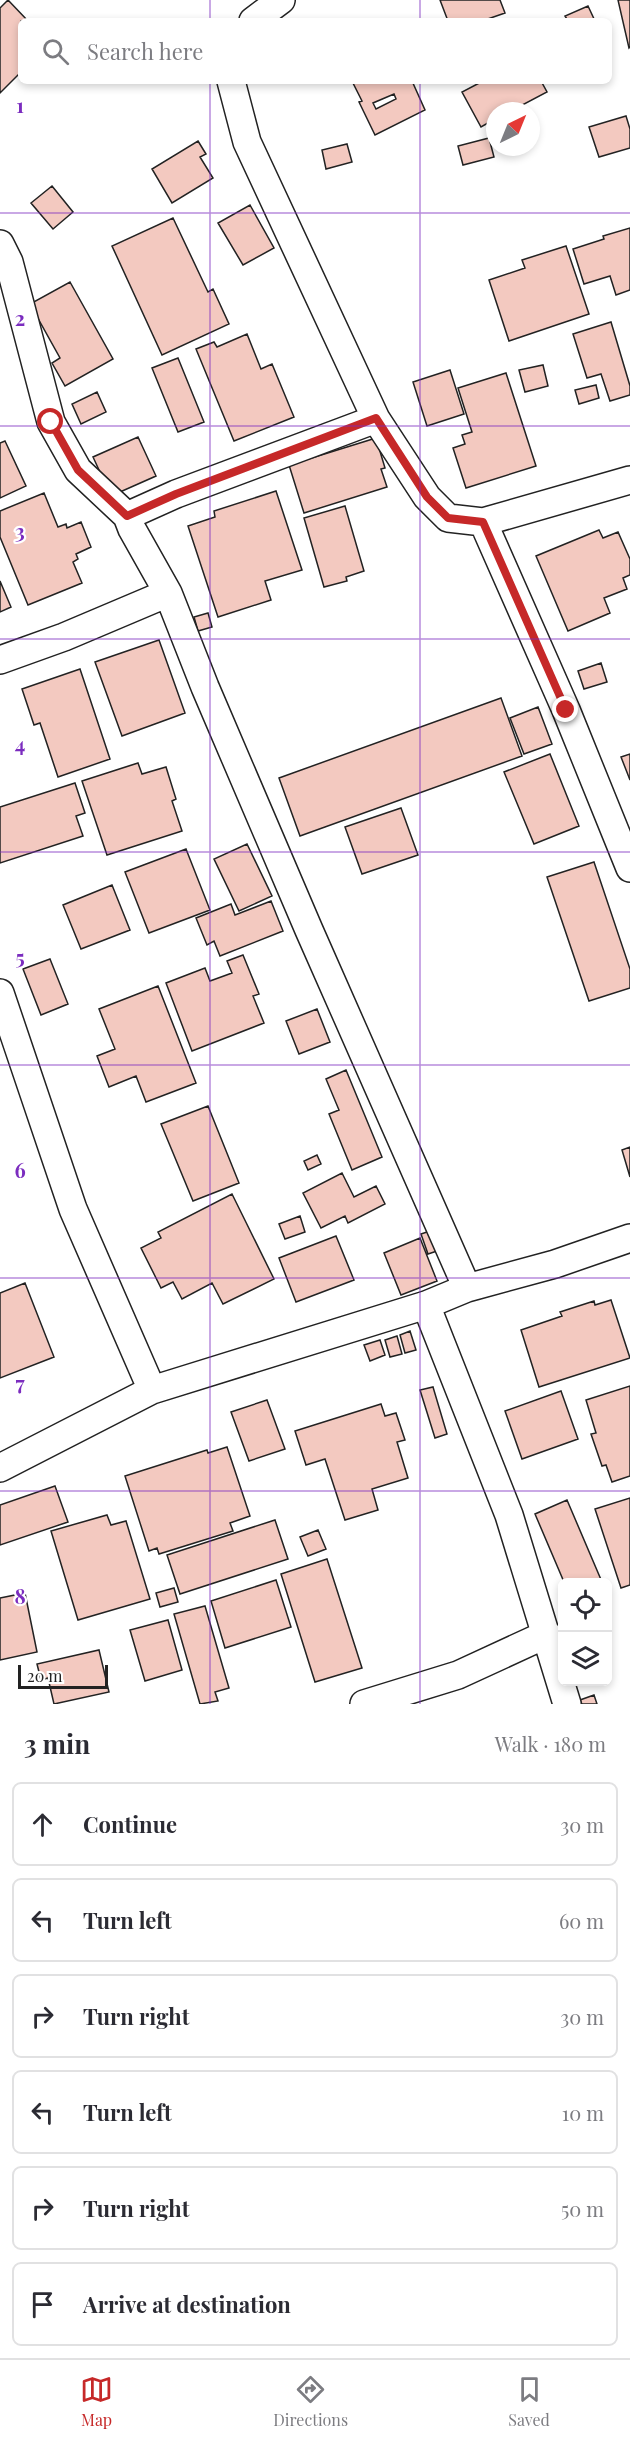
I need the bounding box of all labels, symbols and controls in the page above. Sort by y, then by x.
search box [18,18,612,84]
icon: search [39,35,72,68]
text: Search here [87,36,203,66]
text: 1 [16,91,24,118]
north arrow [486,102,540,156]
text: 2 [15,304,25,331]
route start [37,408,63,434]
text: 3 [15,517,25,544]
route end [552,696,578,722]
text: 4 [15,730,25,757]
text: 5 [15,943,25,970]
text: 6 [14,1156,26,1183]
text: 7 [15,1369,25,1396]
map controls [558,1578,612,1686]
button: locate [558,1578,612,1632]
text: 8 [14,1582,26,1609]
button: layers [558,1632,612,1686]
scale bar [18,1662,108,1690]
text: 20 m [27,1665,62,1686]
text: 3 min [24,1726,90,1761]
text: Walk · 180 m [495,1730,606,1757]
icon: ahead [26,1808,59,1841]
text: Continue [83,1809,177,1839]
text: 30 m [560,1811,604,1838]
icon: left [26,1904,59,1937]
text: Turn left [83,1905,172,1935]
text: 60 m [559,1907,604,1934]
icon: right [26,2000,59,2033]
text: Turn right [83,2001,189,2031]
text: 30 m [560,2003,604,2030]
icon: left [26,2096,59,2129]
text: Turn left [83,2097,172,2127]
text: 10 m [562,2099,604,2126]
icon: right [26,2192,59,2225]
text: Turn right [83,2193,189,2223]
text: 50 m [561,2195,604,2222]
icon: arrive [26,2288,59,2321]
text: Arrive at destination [83,2289,291,2319]
tab: Map [80,2373,113,2430]
tab: Directions [273,2373,348,2430]
tab: Saved [508,2373,550,2430]

